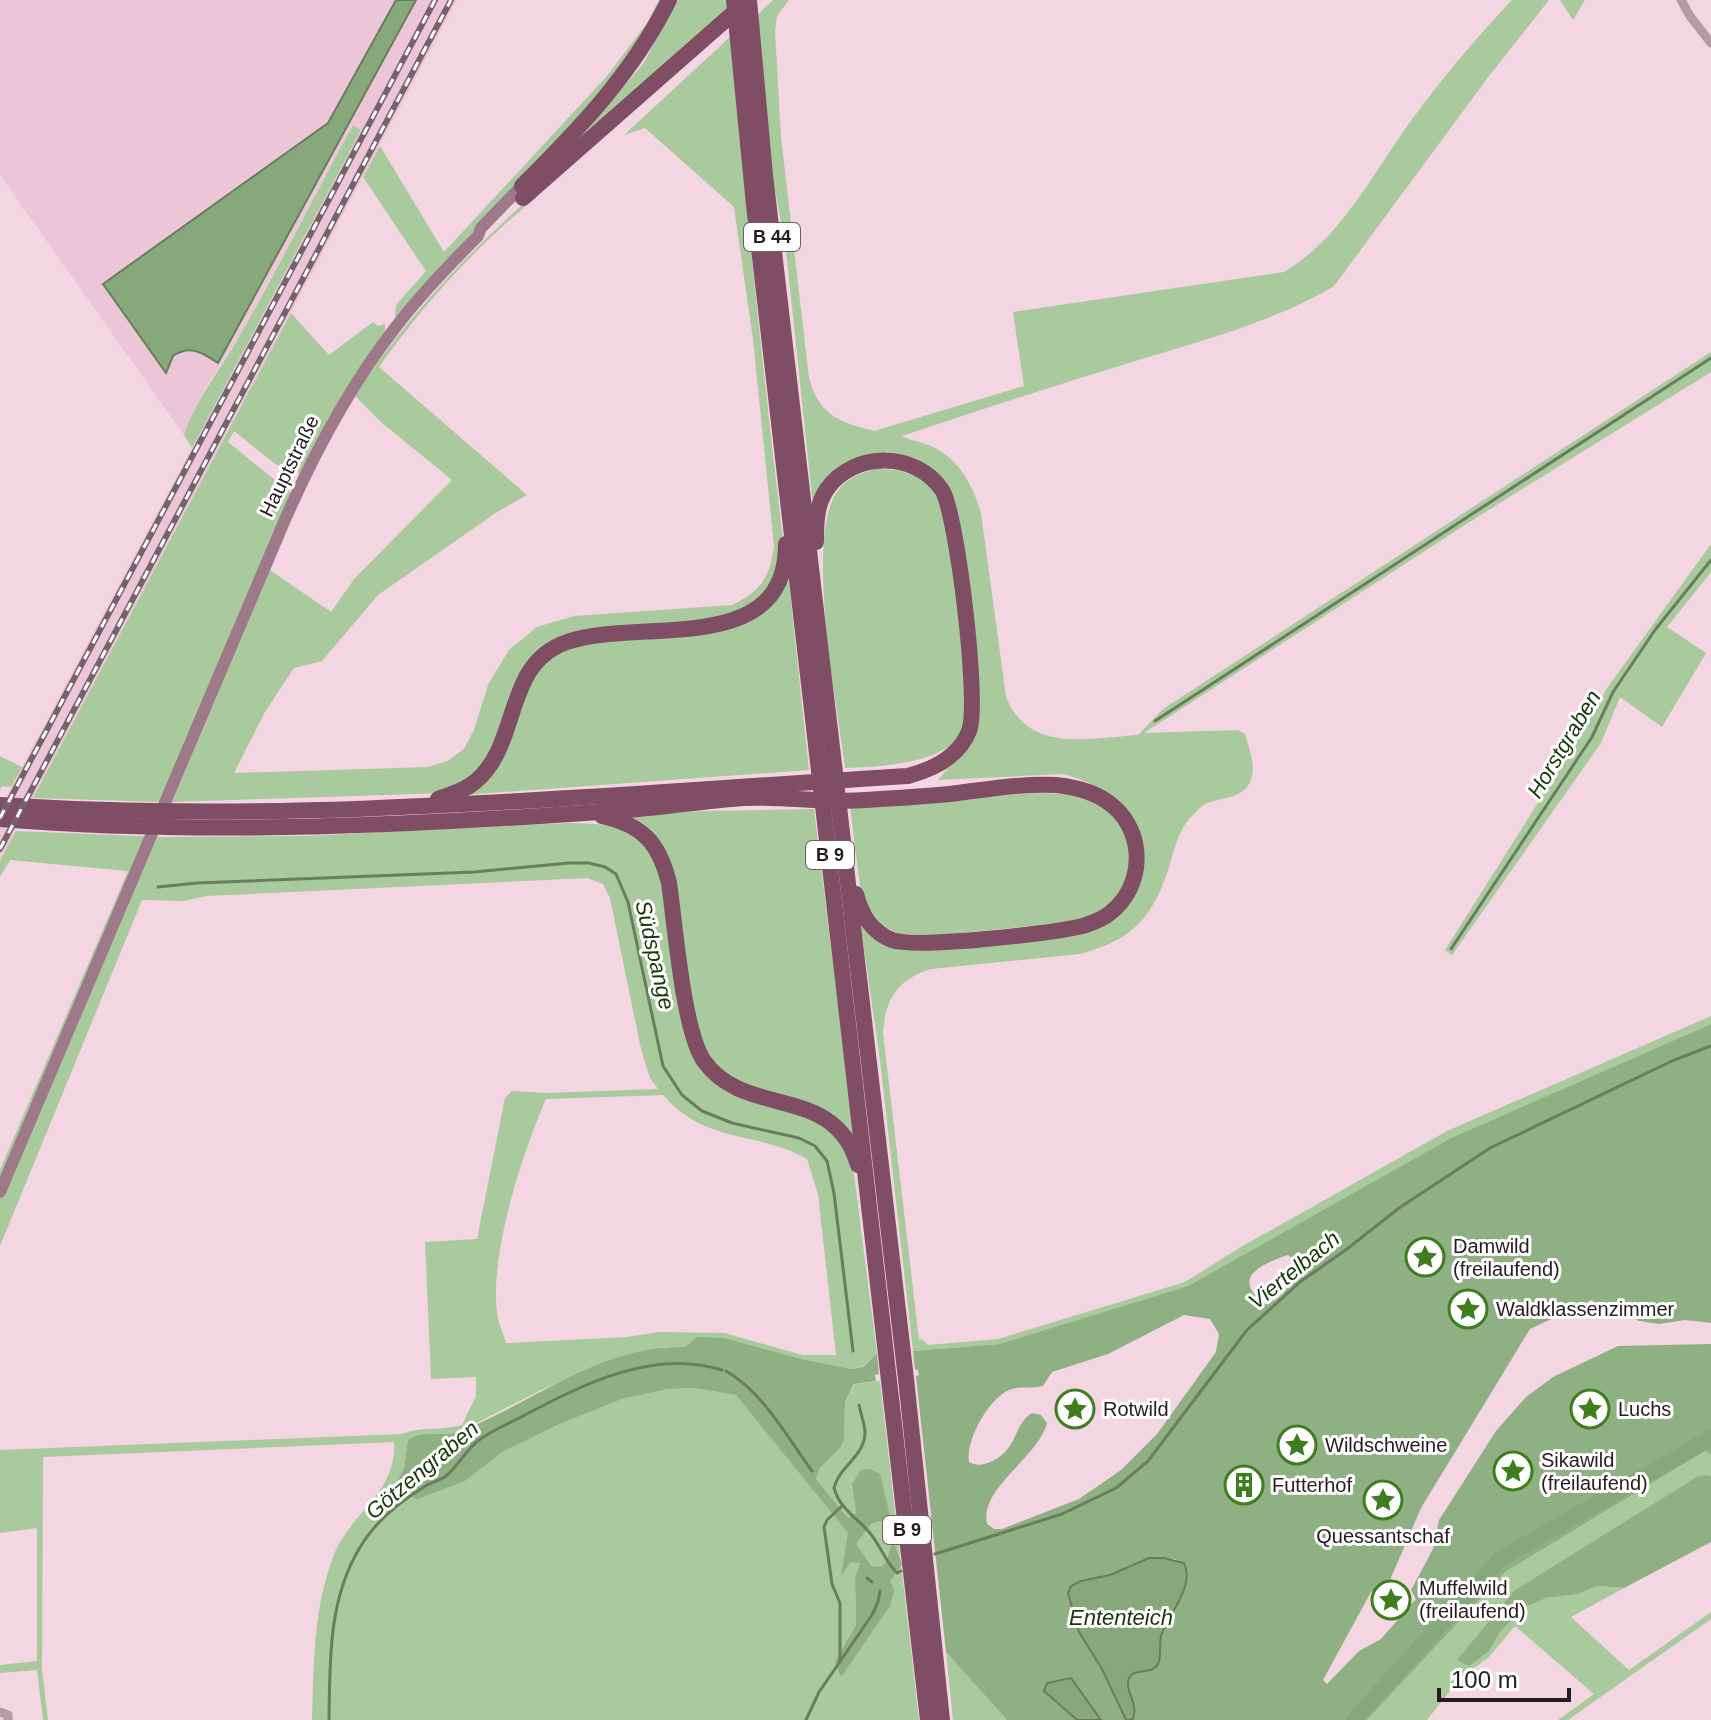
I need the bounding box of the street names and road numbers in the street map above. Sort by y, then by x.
road number: B 44 [744,223,800,251]
street label: Hauptstraße [255,412,323,520]
road number: B 9 [806,841,854,869]
road number: B 9 [883,1516,931,1544]

